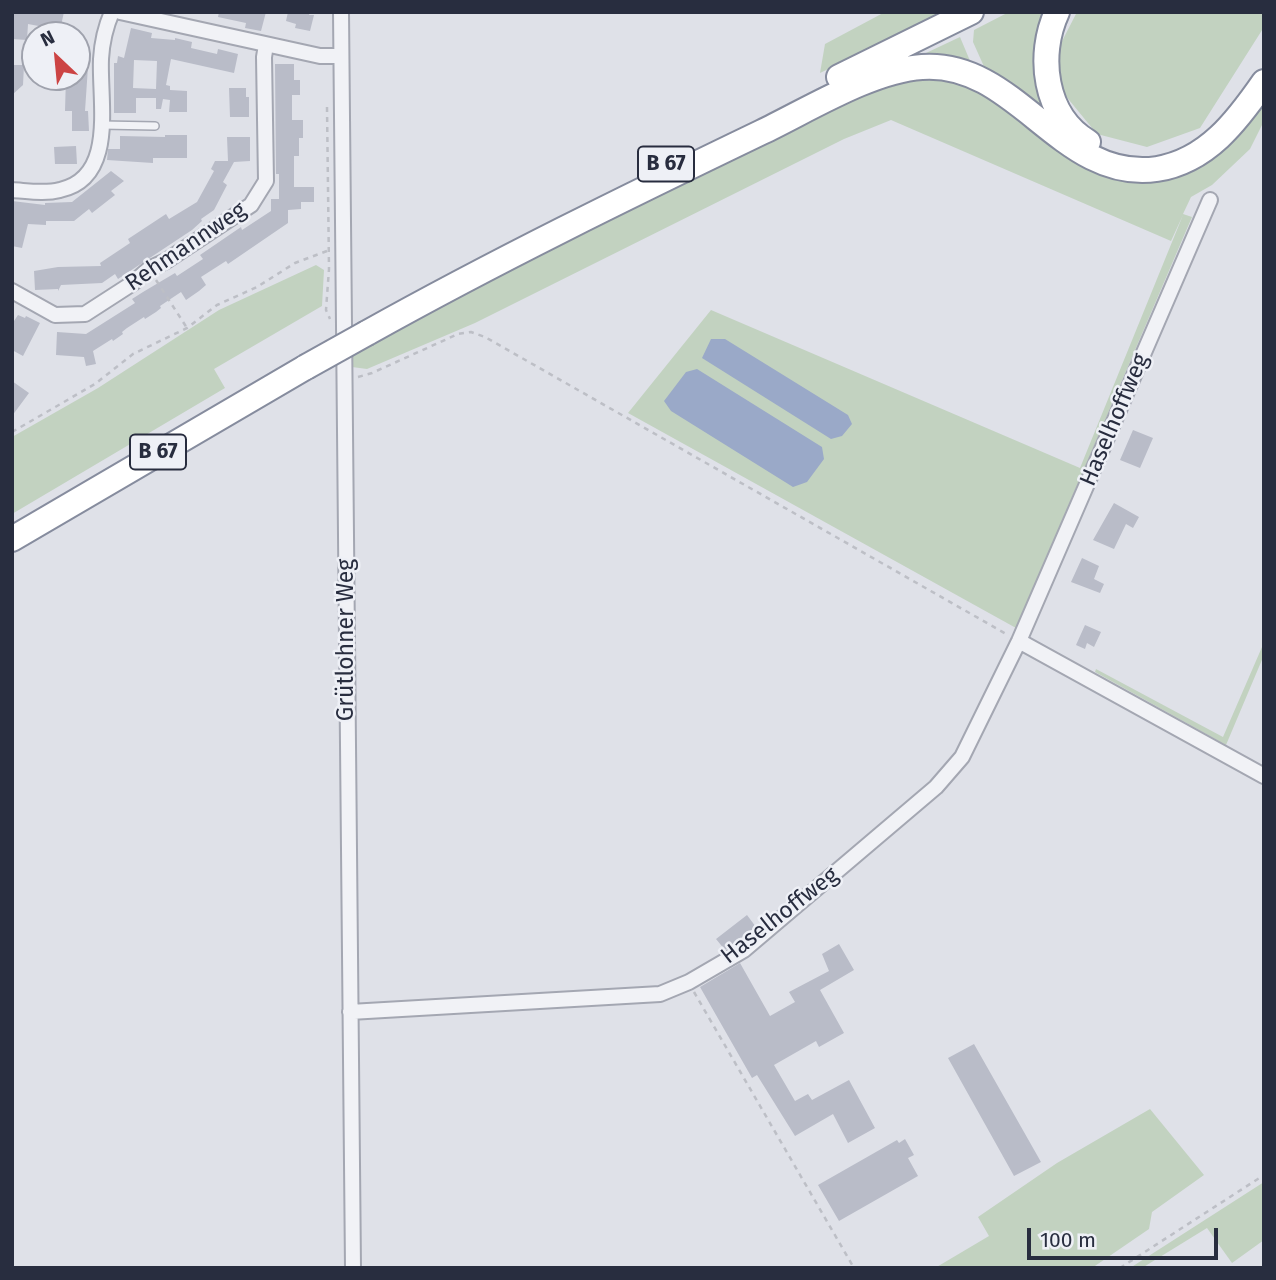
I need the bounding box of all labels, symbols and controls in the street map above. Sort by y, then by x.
north arrow [21,21,91,91]
text: N [37,25,58,52]
road number: B 67 [638,146,694,182]
street label: Rehmannweg [120,196,252,298]
street label: Haselhoffweg [1075,350,1155,490]
road number: B 67 [130,434,186,470]
street label: Grütlohner Weg [333,559,361,721]
street label: Haselhoffweg [716,862,844,970]
scale bar [1031,1214,1222,1258]
text: 100 m [1040,1227,1096,1253]

